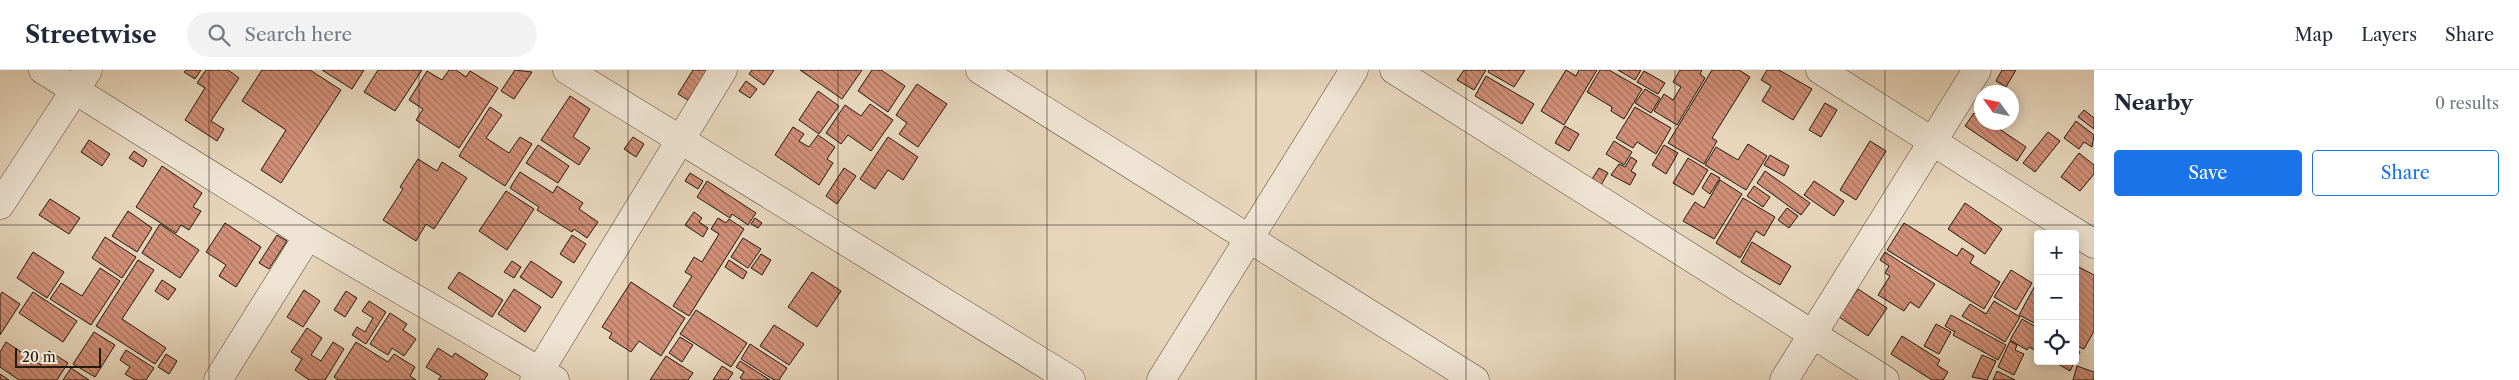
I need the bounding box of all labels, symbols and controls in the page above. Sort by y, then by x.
search box [187,12,537,57]
text: Streetwise [25,20,157,49]
icon: search [205,21,233,49]
text: Search here [245,23,352,46]
text: Map [2295,24,2333,46]
text: Layers [2361,24,2417,46]
text: Share [2445,24,2494,46]
north arrow [1974,85,2019,130]
text: Nearby [2114,90,2193,115]
text: 0 results [2435,93,2499,113]
button: Save [2114,150,2302,196]
button: Share [2312,150,2499,196]
map controls [2034,230,2079,365]
button: + [2034,230,2079,275]
button: − [2034,275,2079,320]
button: locate [2034,320,2079,365]
scale bar [15,345,101,368]
text: 20 m [22,348,56,366]

